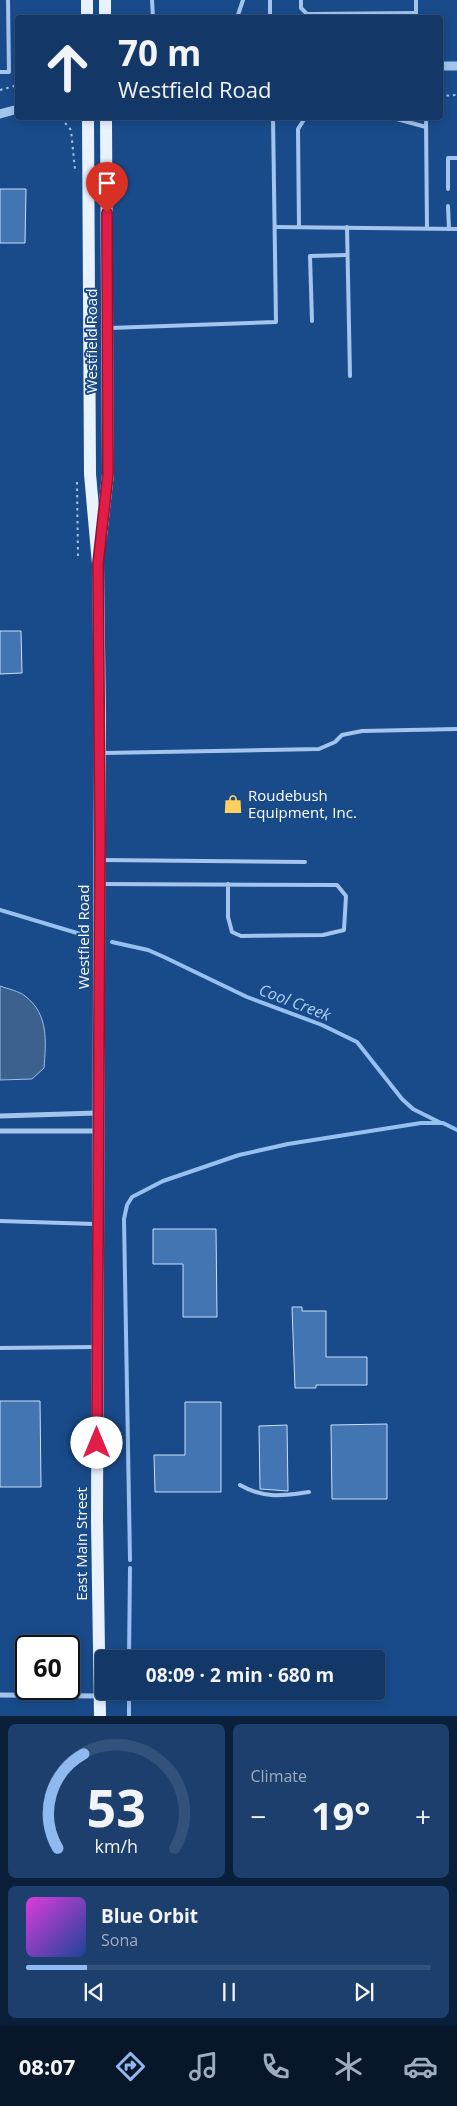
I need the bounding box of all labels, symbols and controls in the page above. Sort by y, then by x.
text: 70 m [118,29,201,76]
icon: ahead [35,35,100,100]
text: Westfield Road [118,74,272,104]
pin [86,162,128,213]
icon: arrive [93,169,121,197]
street label: Westfield Road [81,289,101,393]
place label: Roudebush Equipment, Inc. [248,785,357,822]
shop icon: Roudebush Equipment, Inc. [222,793,244,815]
street label: Westfield Road [73,885,93,989]
water label: Cool Creek [256,978,335,1026]
position arrow [70,1416,122,1468]
street label: East Main Street [71,1487,91,1601]
speed limit sign: 60 [15,1635,80,1700]
text: 08:09 · 2 min · 680 m [146,1662,334,1688]
text: Climate [251,1765,307,1787]
text: 53 [87,1771,146,1842]
text: 19° [311,1789,371,1841]
text: − [251,1797,267,1835]
text: + [415,1797,431,1835]
text: km/h [95,1834,138,1858]
text: Blue Orbit [101,1903,198,1929]
text: Sona [101,1929,138,1951]
icon: previous [80,1978,108,2006]
icon: pause [215,1978,243,2006]
icon: next [350,1978,378,2006]
icon: directions [113,2049,148,2084]
icon: music [186,2049,221,2084]
icon: phone [258,2049,293,2084]
icon: climate [331,2049,366,2084]
icon: car [403,2049,438,2084]
text: 08:07 [19,2051,75,2081]

